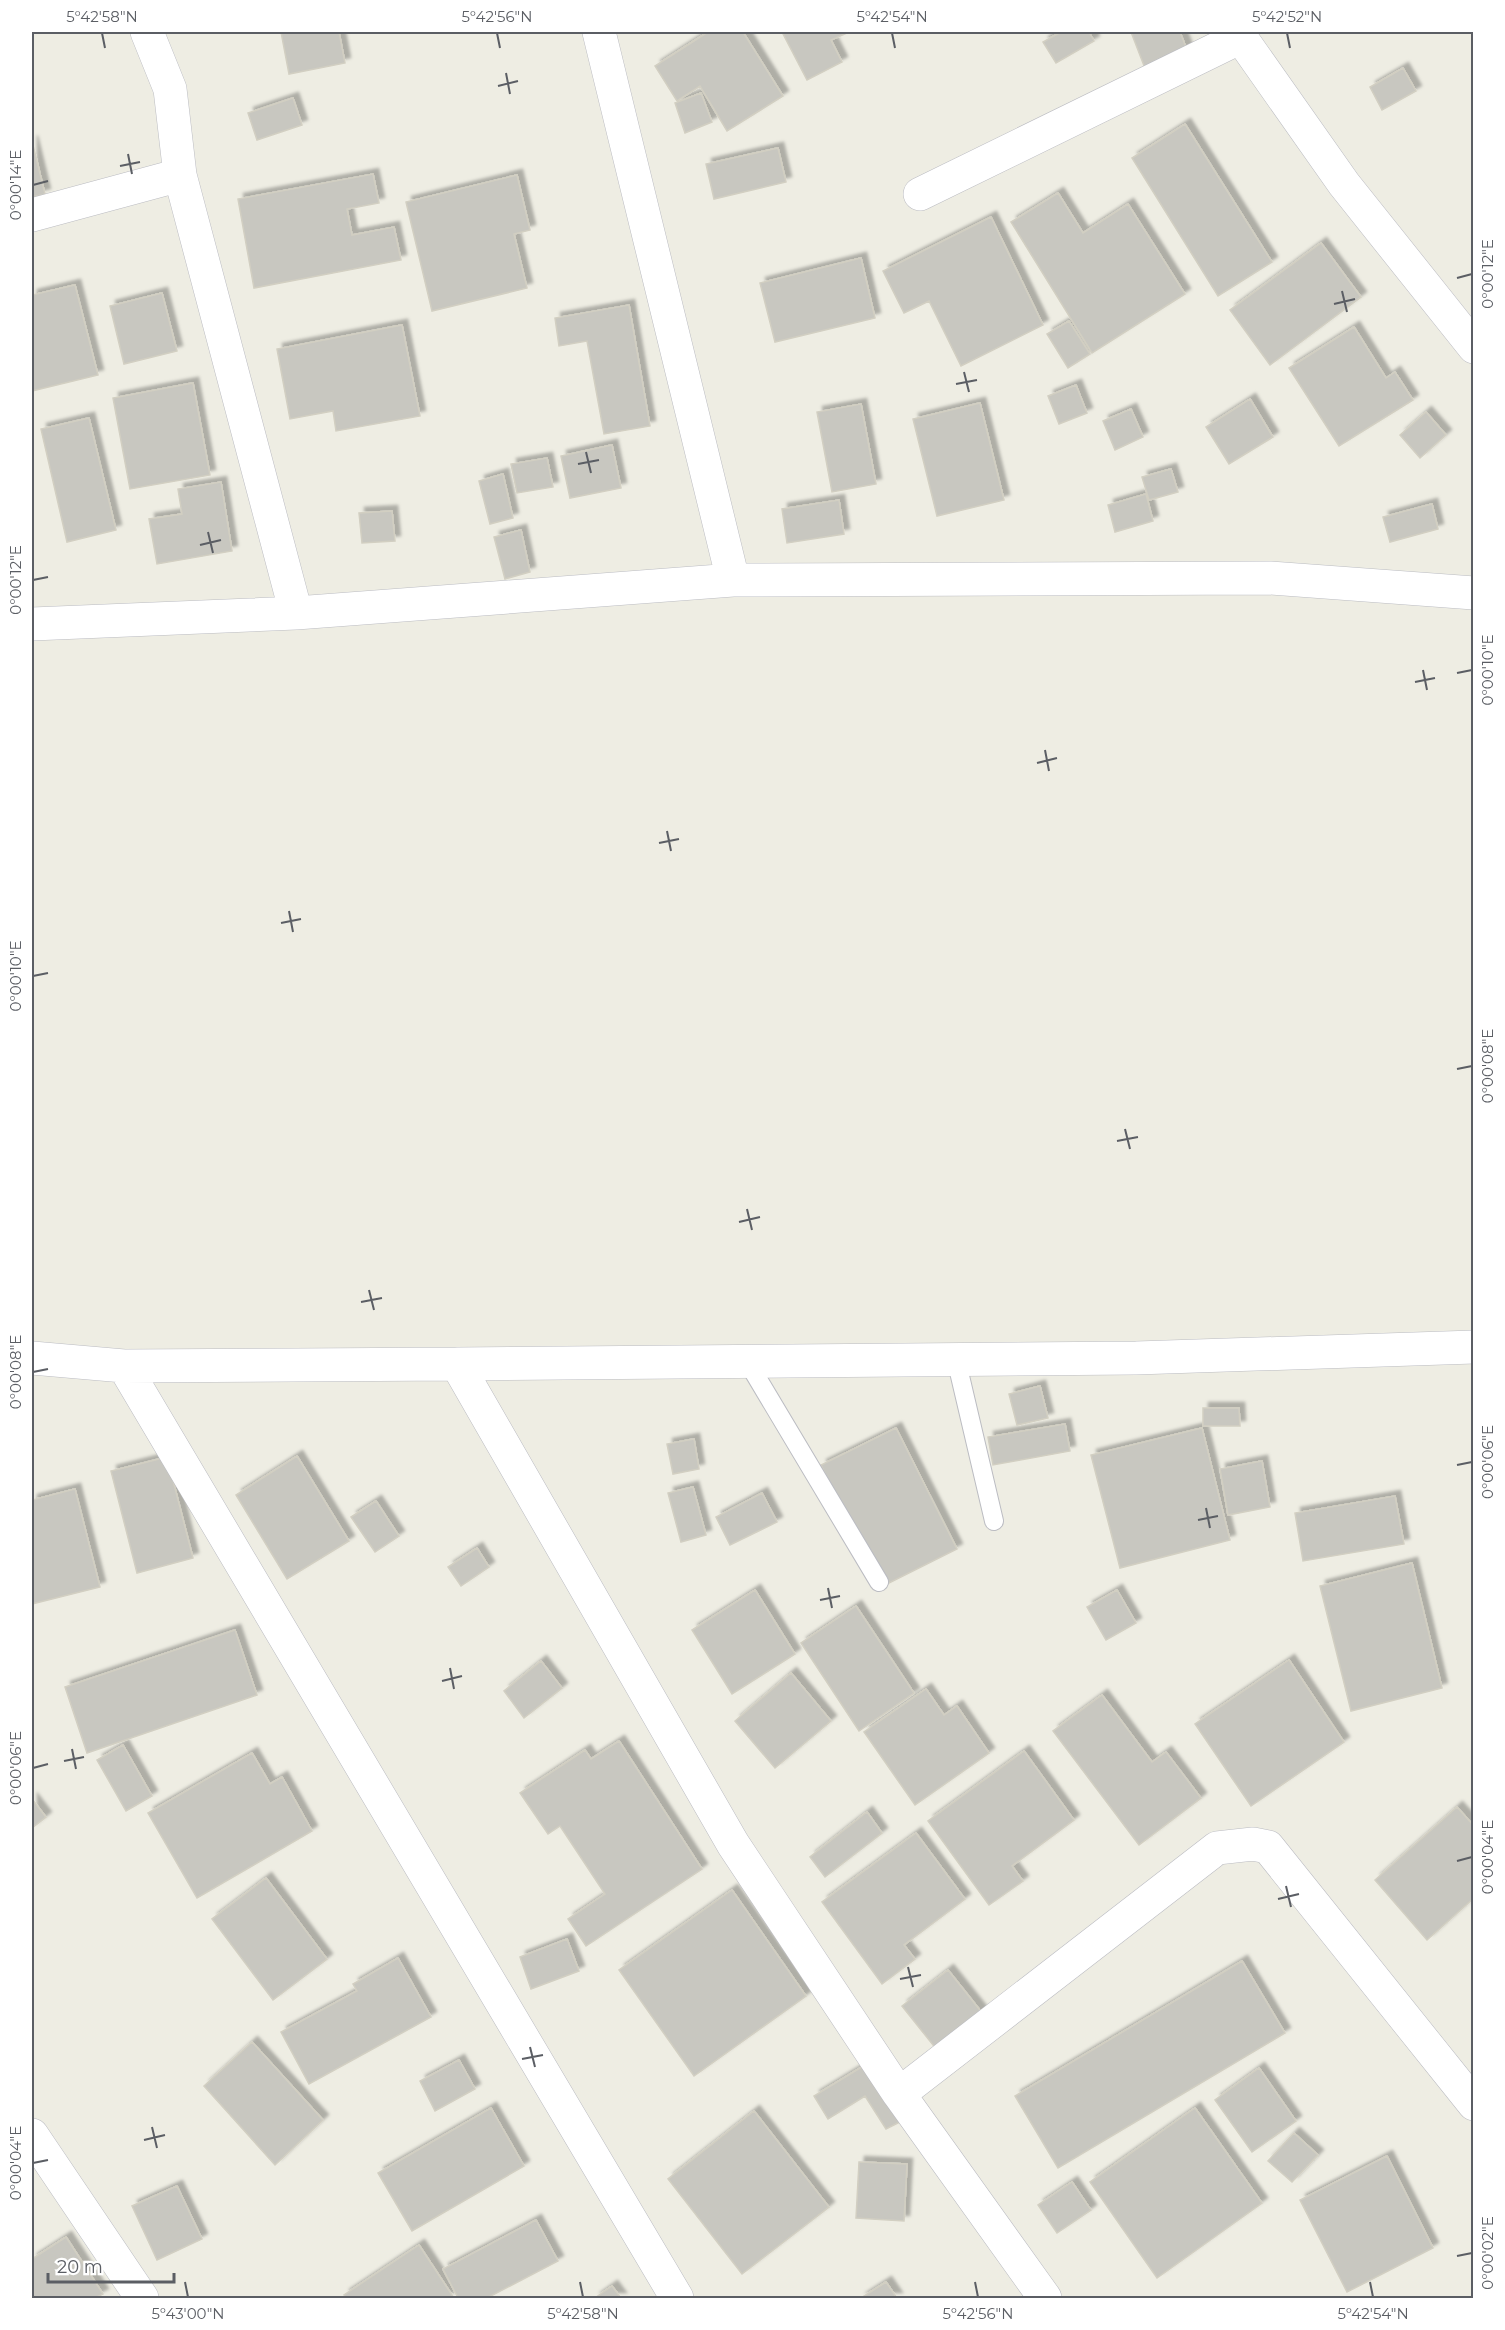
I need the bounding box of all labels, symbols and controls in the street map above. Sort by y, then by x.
text: 5°42'58"N [66,7,138,26]
text: 5°42'56"N [462,7,532,26]
text: 5°42'54"N [856,7,928,26]
text: 5°42'52"N [1252,7,1322,26]
text: 0°00'14"E [6,150,25,220]
text: 0°00'12"E [1478,239,1497,309]
text: 0°00'12"E [6,545,25,615]
text: 0°00'10"E [1478,634,1497,706]
text: 0°00'10"E [6,940,25,1012]
text: 0°00'08"E [1478,1029,1497,1103]
text: 0°00'08"E [6,1335,25,1409]
text: 0°00'06"E [1478,1425,1497,1499]
text: 0°00'06"E [6,1731,25,1805]
text: 0°00'04"E [1478,1820,1497,1894]
text: 0°00'04"E [6,2126,25,2200]
text: 0°00'02"E [1478,2216,1497,2290]
scale bar [48,2246,174,2284]
text: 20 m [57,2256,103,2278]
text: 5°43'00"N [152,2304,224,2323]
text: 5°42'58"N [547,2304,619,2323]
text: 5°42'56"N [943,2304,1013,2323]
text: 5°42'54"N [1337,2304,1409,2323]

